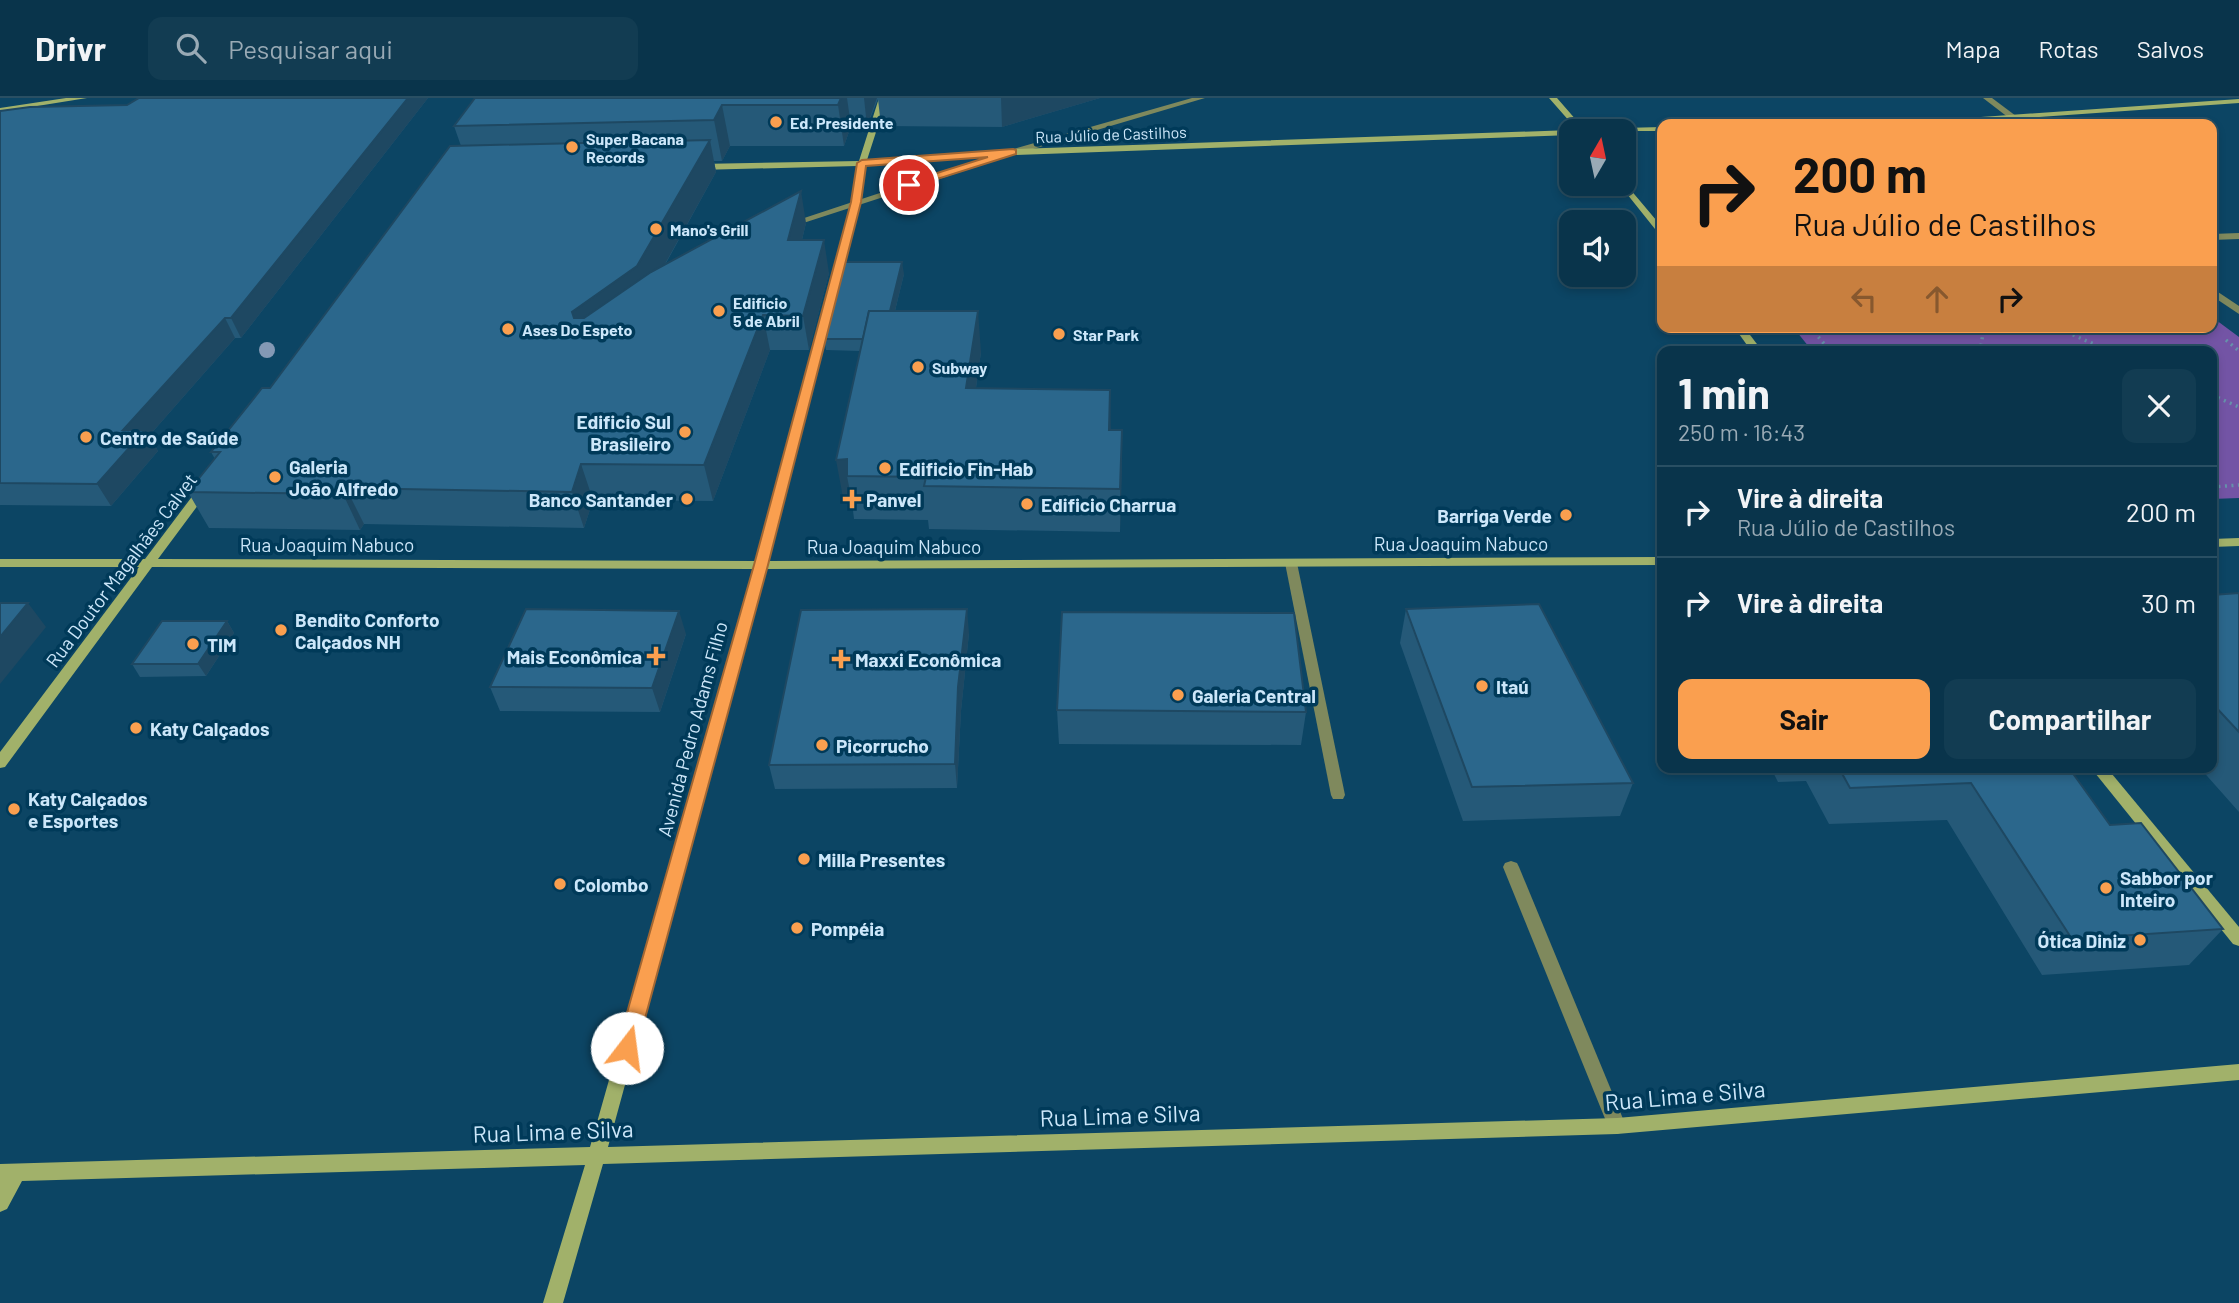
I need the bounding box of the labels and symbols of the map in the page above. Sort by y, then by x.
place label: Ed. Presidente [790,113,894,132]
marker: Ed. Presidente [768,114,784,130]
north arrow [1559,119,1636,196]
street label: Rua Júlio de Castilhos [1035,122,1187,146]
place label: Super Bacana Records [586,129,684,166]
marker: Super Bacana Records [564,139,580,155]
pin [879,155,939,215]
place label: Mano's Grill [670,220,748,239]
marker: Mano's Grill [648,221,664,237]
place label: Edificio 5 de Abril [733,293,800,330]
marker: Edificio 5 de Abril [711,303,727,319]
place label: Ases Do Espeto [522,320,633,339]
marker: Ases Do Espeto [500,321,516,337]
place label: Star Park [1073,325,1139,344]
marker: Star Park [1051,326,1067,342]
place label: Subway [932,358,987,377]
marker: Subway [910,359,926,375]
place label: Edificio Sul Brasileiro [576,410,671,455]
marker: Edificio Sul Brasileiro [677,424,693,440]
place label: Centro de Saúde [100,426,239,449]
marker: Centro de Saúde [78,429,94,445]
place label: Galeria João Alfredo [289,455,399,500]
place label: Edificio Fin-Hab [899,457,1034,480]
marker: Edificio Fin-Hab [877,460,893,476]
street label: Rua Doutor Magalhães Calvet [41,469,201,671]
marker: Galeria João Alfredo [267,469,283,485]
place label: Banco Santander [529,488,674,511]
place label: Panvel [866,488,921,511]
marker: Banco Santander [679,491,695,507]
marker: Panvel [844,491,860,507]
place label: Edificio Charrua [1041,493,1176,516]
marker: Edificio Charrua [1019,496,1035,512]
place label: Barriga Verde [1437,504,1552,527]
marker: Barriga Verde [1558,507,1574,523]
street label: Rua Joaquim Nabuco [1374,532,1548,555]
street label: Rua Joaquim Nabuco [240,533,414,556]
street label: Rua Joaquim Nabuco [807,535,981,558]
place label: Bendito Conforto Calçados NH [295,608,439,653]
street label: Avenida Pedro Adams Filho [652,619,732,839]
marker: Bendito Conforto Calçados NH [273,622,289,638]
place label: TIM [207,633,237,656]
marker: TIM [185,636,201,652]
place label: Mais Econômica [507,645,642,668]
marker: Mais Econômica [648,648,664,664]
place label: Maxxi Econômica [855,648,1001,671]
marker: Maxxi Econômica [833,651,849,667]
place label: Itaú [1496,675,1529,698]
marker: Itaú [1474,678,1490,694]
place label: Galeria Central [1192,684,1316,707]
marker: Galeria Central [1170,687,1186,703]
place label: Katy Calçados [150,717,270,740]
marker: Katy Calçados [128,720,144,736]
place label: Picorrucho [836,734,929,757]
marker: Picorrucho [814,737,830,753]
place label: Katy Calçados e Esportes [28,787,148,832]
marker: Katy Calçados e Esportes [6,801,22,817]
place label: Milla Presentes [818,848,945,871]
marker: Milla Presentes [796,851,812,867]
place label: Sabbor por Inteiro [2120,866,2214,911]
place label: Colombo [574,873,648,896]
marker: Colombo [552,876,568,892]
marker: Sabbor por Inteiro [2098,880,2114,896]
place label: Pompéia [811,917,884,940]
marker: Pompéia [789,920,805,936]
place label: Ótica Diniz [2038,929,2126,952]
marker: Ótica Diniz [2132,932,2148,948]
position arrow [590,1011,664,1085]
street label: Rua Lima e Silva [1604,1074,1766,1116]
street label: Rua Lima e Silva [1039,1098,1201,1132]
street label: Rua Lima e Silva [472,1114,634,1148]

